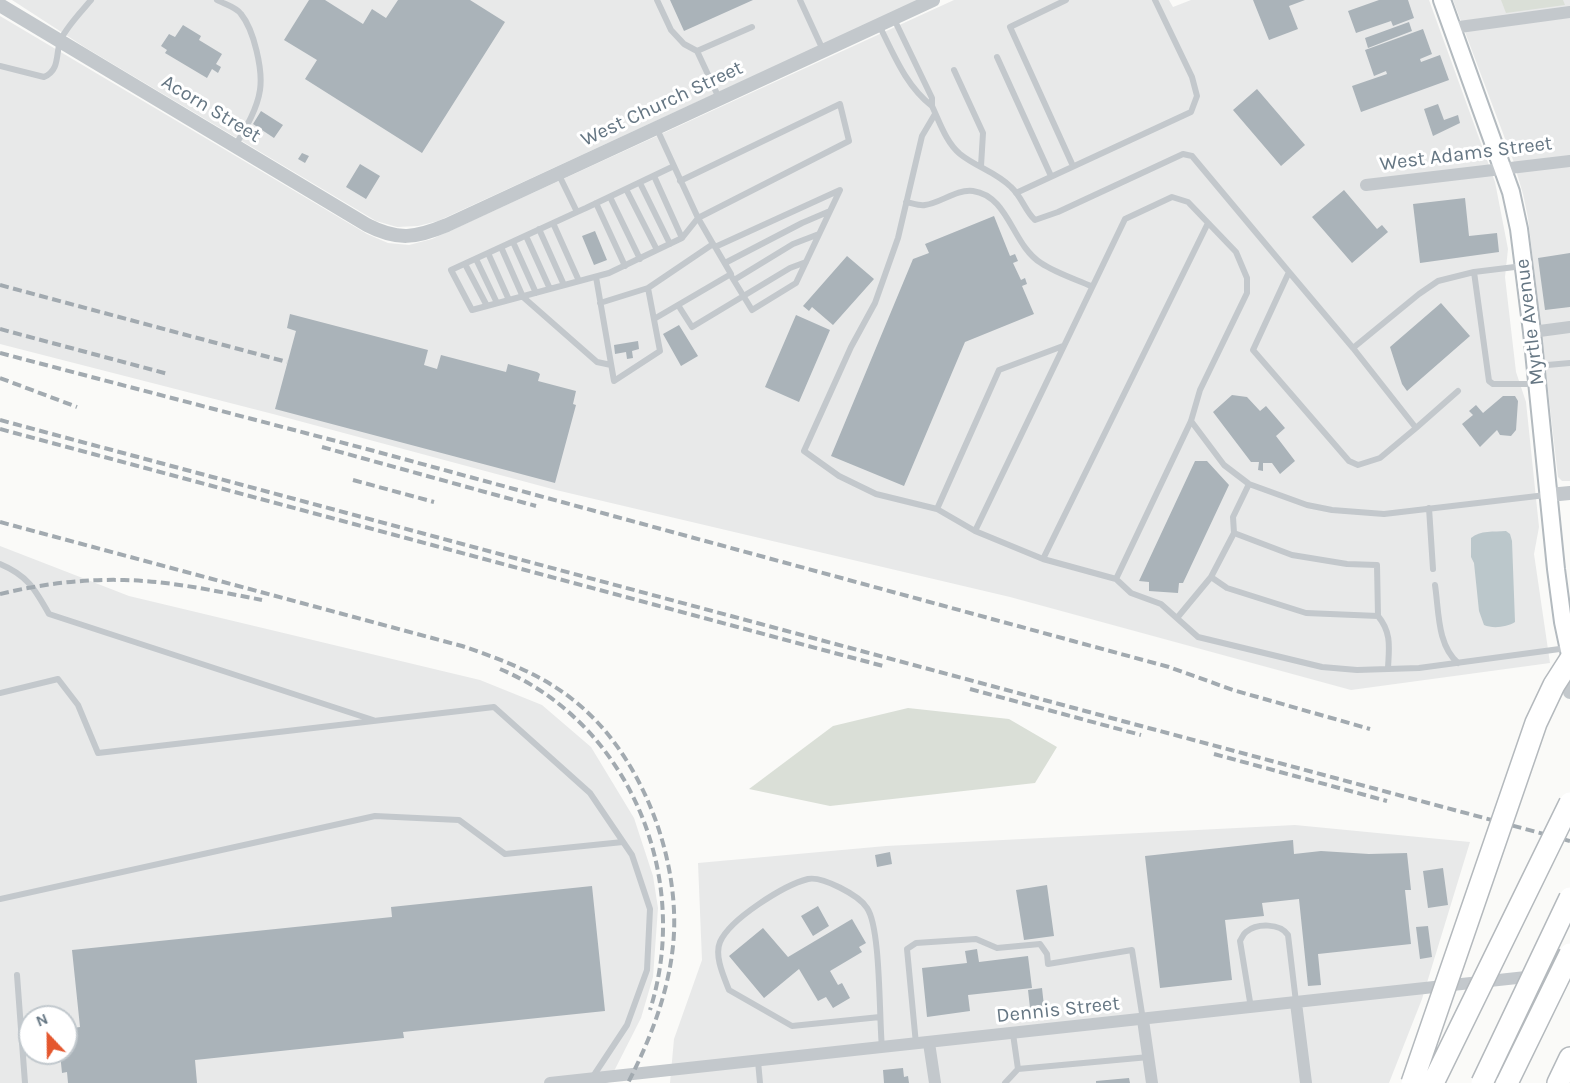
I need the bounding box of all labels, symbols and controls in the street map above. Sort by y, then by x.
street label: West Church Street [577,56,747,152]
street label: Acorn Street [157,70,265,148]
street label: West Adams Street [1378,132,1554,176]
street label: Myrtle Avenue [1510,257,1550,387]
street label: Dennis Street [995,992,1121,1028]
north arrow [18,1005,78,1065]
text: N [33,1009,51,1031]

